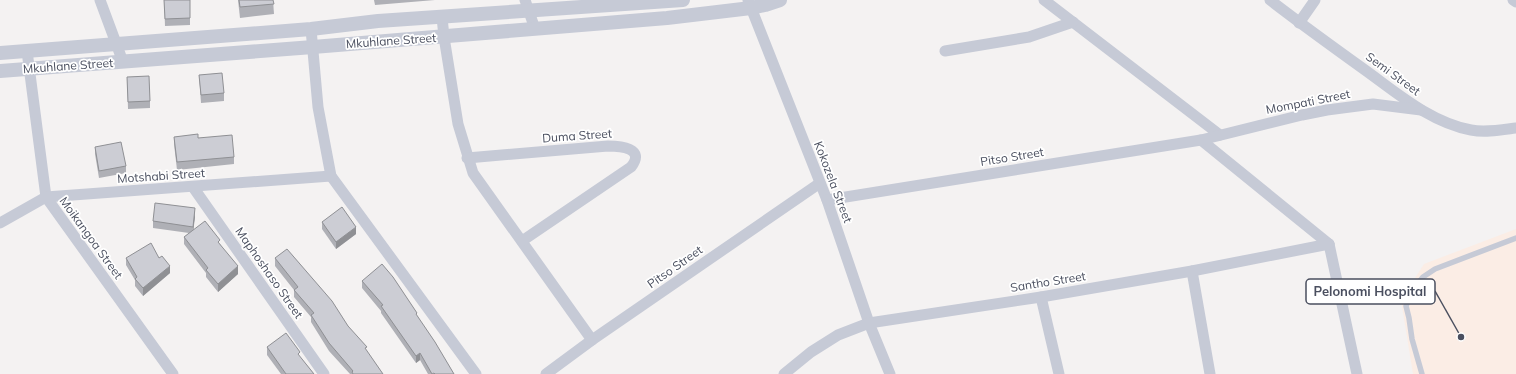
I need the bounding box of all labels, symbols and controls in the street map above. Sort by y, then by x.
street label: Mkuhlane Street [345,30,437,51]
street label: Semi Street [1363,49,1423,98]
street label: Mkuhlane Street [22,55,114,76]
street label: Mompati Street [1265,86,1351,117]
street label: Duma Street [542,126,612,145]
street label: Kokozela Street [811,139,856,225]
street label: Pitso Street [979,144,1045,169]
street label: Motshabi Street [117,165,205,186]
street label: Moikangoa Street [57,194,126,282]
street label: Maphoshaso Street [232,224,306,321]
street label: Pitso Street [644,242,705,291]
street label: Santho Street [1009,268,1087,295]
callout: Pelonomi Hospital [1306,279,1435,304]
text: Pelonomi Hospital [1314,283,1426,299]

